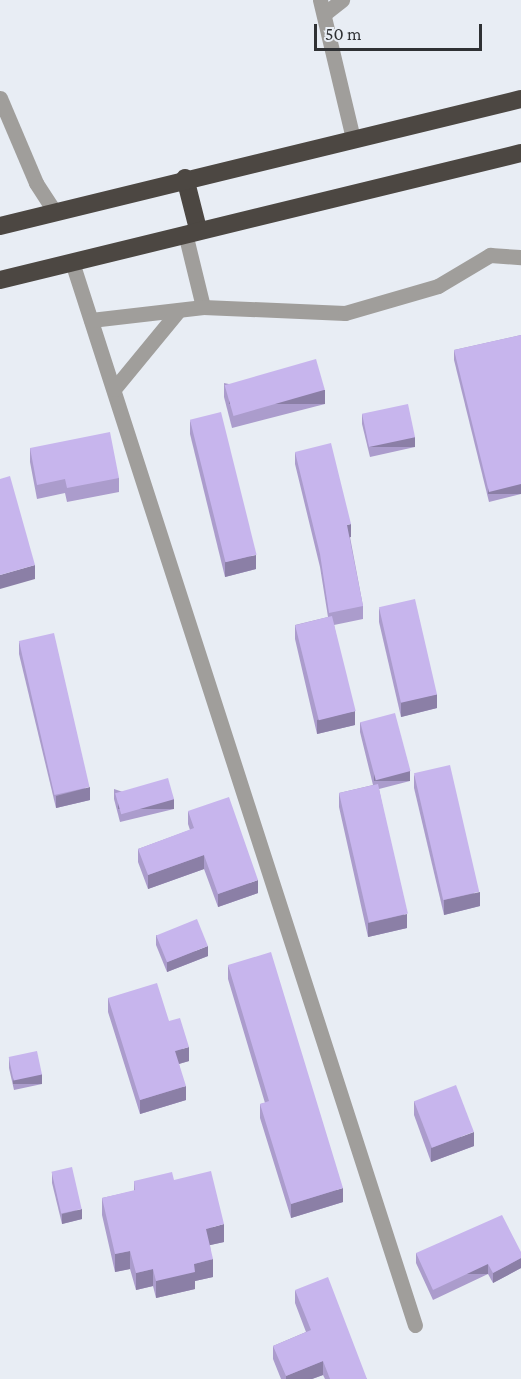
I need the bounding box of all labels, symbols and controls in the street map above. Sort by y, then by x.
scale bar [317,12,485,50]
text: 50 m [325,24,362,44]

